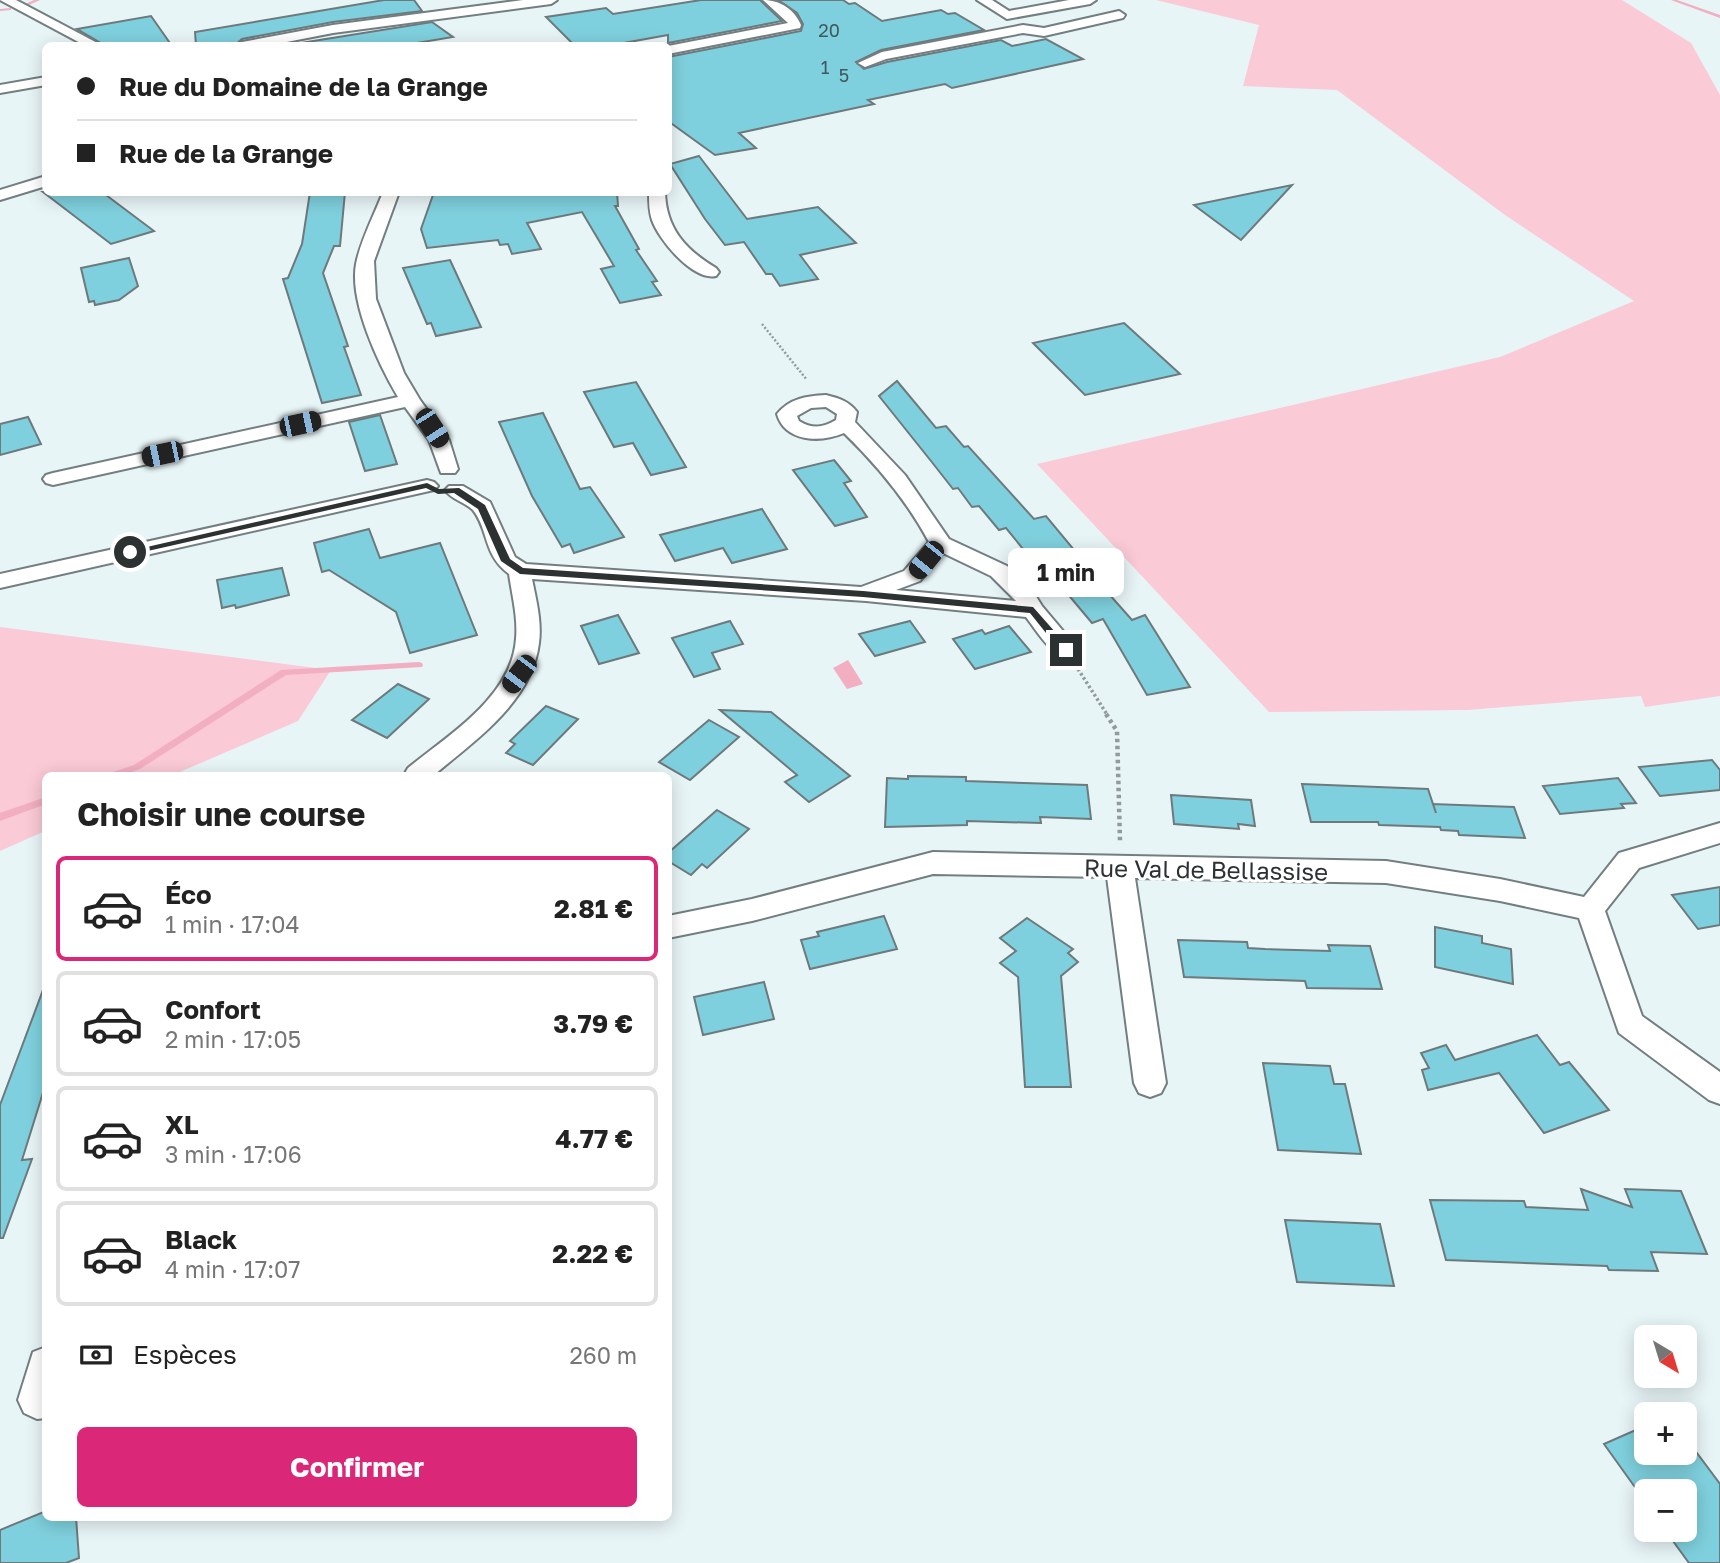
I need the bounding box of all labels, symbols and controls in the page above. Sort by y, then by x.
house number: 20 [818,19,840,41]
house number: 1 [821,56,830,78]
house number: 5 [839,64,849,86]
text: Rue du Domaine de la Grange [119,71,488,102]
text: Rue de la Grange [119,138,333,169]
car [412,405,453,451]
car [278,409,323,439]
car [140,439,185,469]
route start [114,536,146,568]
car [905,537,948,583]
callout: 1 min [1008,548,1124,598]
text: 1 min [1037,558,1095,586]
route end [1050,634,1082,666]
car [498,651,541,697]
text: Choisir une course [77,795,365,833]
street label: Rue Val de Bellassise [1084,852,1328,886]
icon: car [81,877,144,940]
text: Éco [165,879,212,910]
text: 2.81 € [554,893,633,924]
text: 1 min · 17:04 [165,910,300,938]
icon: car [81,992,144,1055]
text: Confort [165,994,261,1025]
text: 3.79 € [553,1008,633,1039]
text: 2 min · 17:05 [165,1025,301,1053]
icon: car [81,1107,144,1170]
text: XL [165,1109,199,1140]
text: 4.77 € [555,1123,633,1154]
text: 3 min · 17:06 [165,1140,302,1168]
icon: car [81,1222,144,1285]
text: Black [165,1224,237,1255]
text: 2.22 € [552,1238,633,1269]
text: 4 min · 17:07 [165,1255,301,1283]
north arrow [1634,1325,1698,1388]
map controls [1634,1325,1697,1542]
icon: cash [77,1336,115,1374]
text: Espèces [133,1339,237,1370]
text: 260 m [569,1341,637,1369]
button: + [1634,1402,1697,1465]
button: Confirmer [77,1427,637,1507]
button: − [1634,1479,1697,1542]

